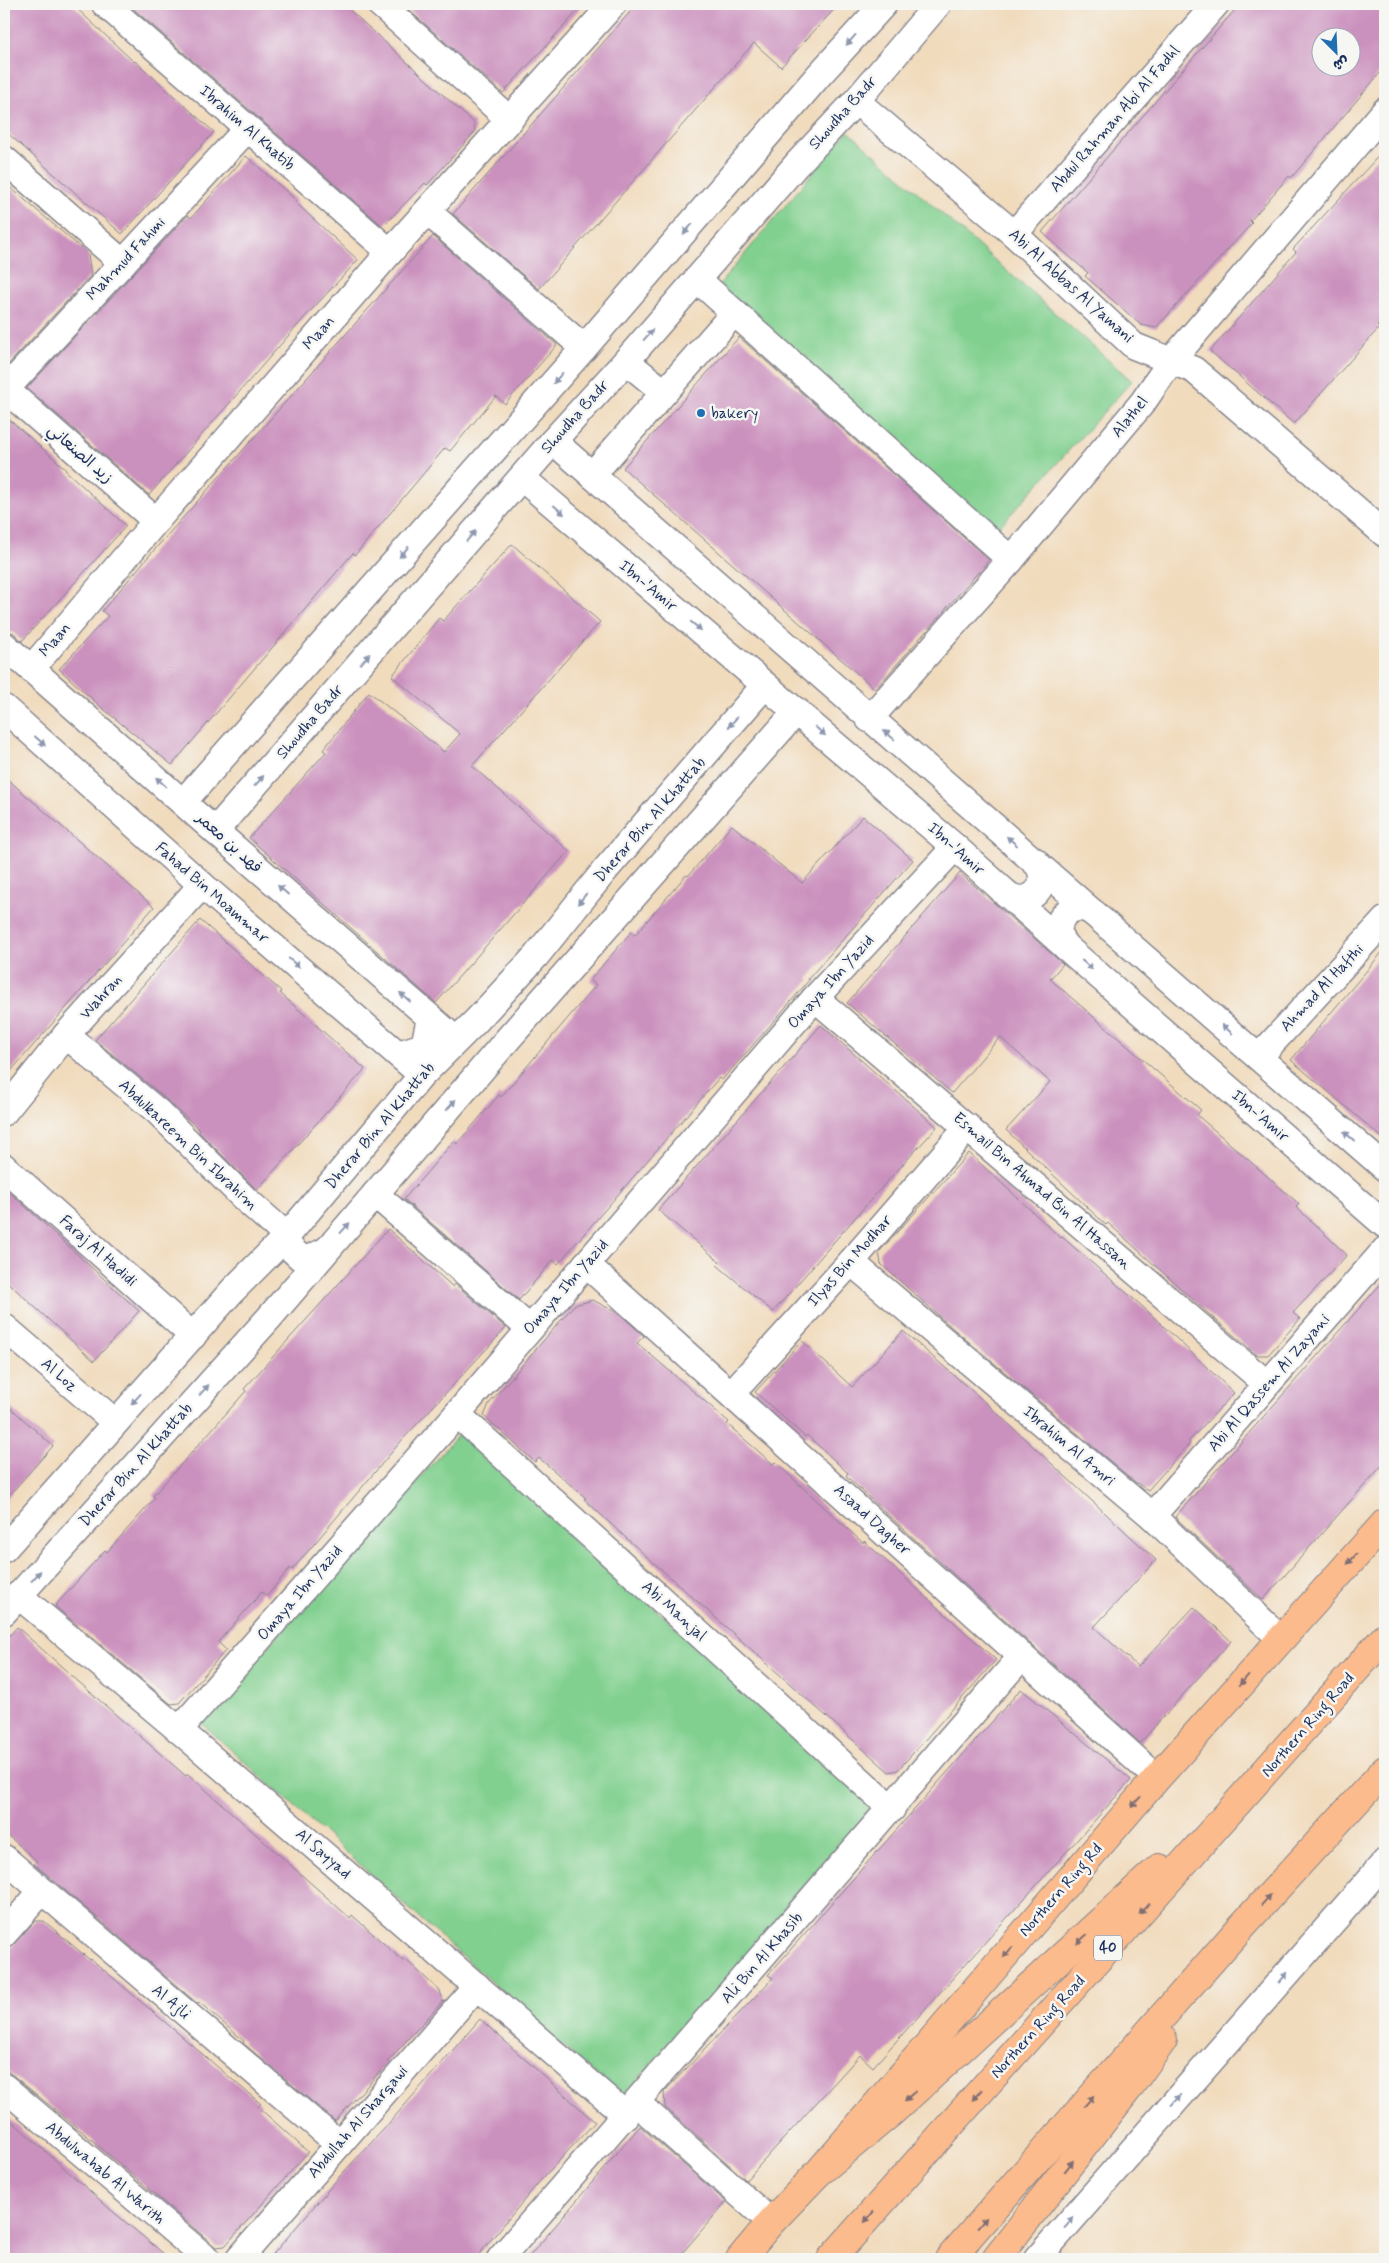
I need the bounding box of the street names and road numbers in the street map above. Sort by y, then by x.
street label: Abdul Rahman Abi Al Fadhl [1045,41,1185,197]
street label: Shoudha Badr [804,71,882,154]
street label: Ibrahim Al Khatib [195,81,299,175]
street label: Mahmud Fahmi [82,212,171,305]
street label: Abi Al Abbas Al Yamani [1004,224,1138,348]
street label: Maan [298,311,340,355]
street label: Shoudha Badr [536,375,614,458]
street label: Alathel [1107,392,1153,442]
street label: زيد الصنعاني [41,420,117,490]
street label: Ibn-'Amir [614,555,682,617]
street label: Maan [34,618,76,662]
street label: Shoudha Badr [272,680,348,764]
street label: Dherar Bin Al Khattab [590,753,710,887]
street label: فهد بن معمر [190,807,266,878]
street label: Ibn-'Amir [923,818,989,880]
street label: Fahad Bin Moammar [151,838,274,949]
street label: Omaya Ibn Yazid [783,930,879,1034]
street label: Ahmad Al Hafthi [1276,939,1369,1037]
street label: Wahran [75,970,127,1024]
street label: Dherar Bin Al Khattab [321,1058,440,1194]
street label: Abdulkareem Bin Ibrahim [114,1075,262,1215]
street label: Ibn-'Amir [1227,1085,1294,1147]
street label: Esmail Bin Ahmad Bin Al Hassan [948,1108,1136,1275]
street label: Ilyas Bin Modhar [803,1210,897,1312]
street label: Faraj Al Hadidi [55,1211,142,1292]
street label: Omaya Ibn Yazid [519,1235,613,1339]
street label: Abi Al Qassem Al Zayani [1203,1309,1335,1456]
street label: Al Loz [36,1353,82,1397]
street label: Dherar Bin Al Khattab [75,1398,197,1531]
street label: Ibrahim Al Amri [1018,1401,1120,1491]
street label: Asaad Dagher [829,1480,916,1561]
street label: Omaya Ibn Yazid [253,1541,347,1645]
street label: Abi Manjal [637,1576,711,1646]
street label: Northern Ring Road [1257,1668,1360,1782]
street label: Al Sayyad [291,1824,355,1884]
street label: Northern Ring Rd [1015,1839,1108,1942]
street label: Ali Bin Al Khasib [716,1908,808,2008]
road number: 40 [1094,1936,1122,1960]
street label: Northern Ring Road [986,1971,1091,2084]
street label: Al Ajli [147,1980,195,2024]
street label: Abdullah Al Sharqawi [303,2061,413,2183]
street label: Abdulwahab Al Warith [41,2117,169,2229]

